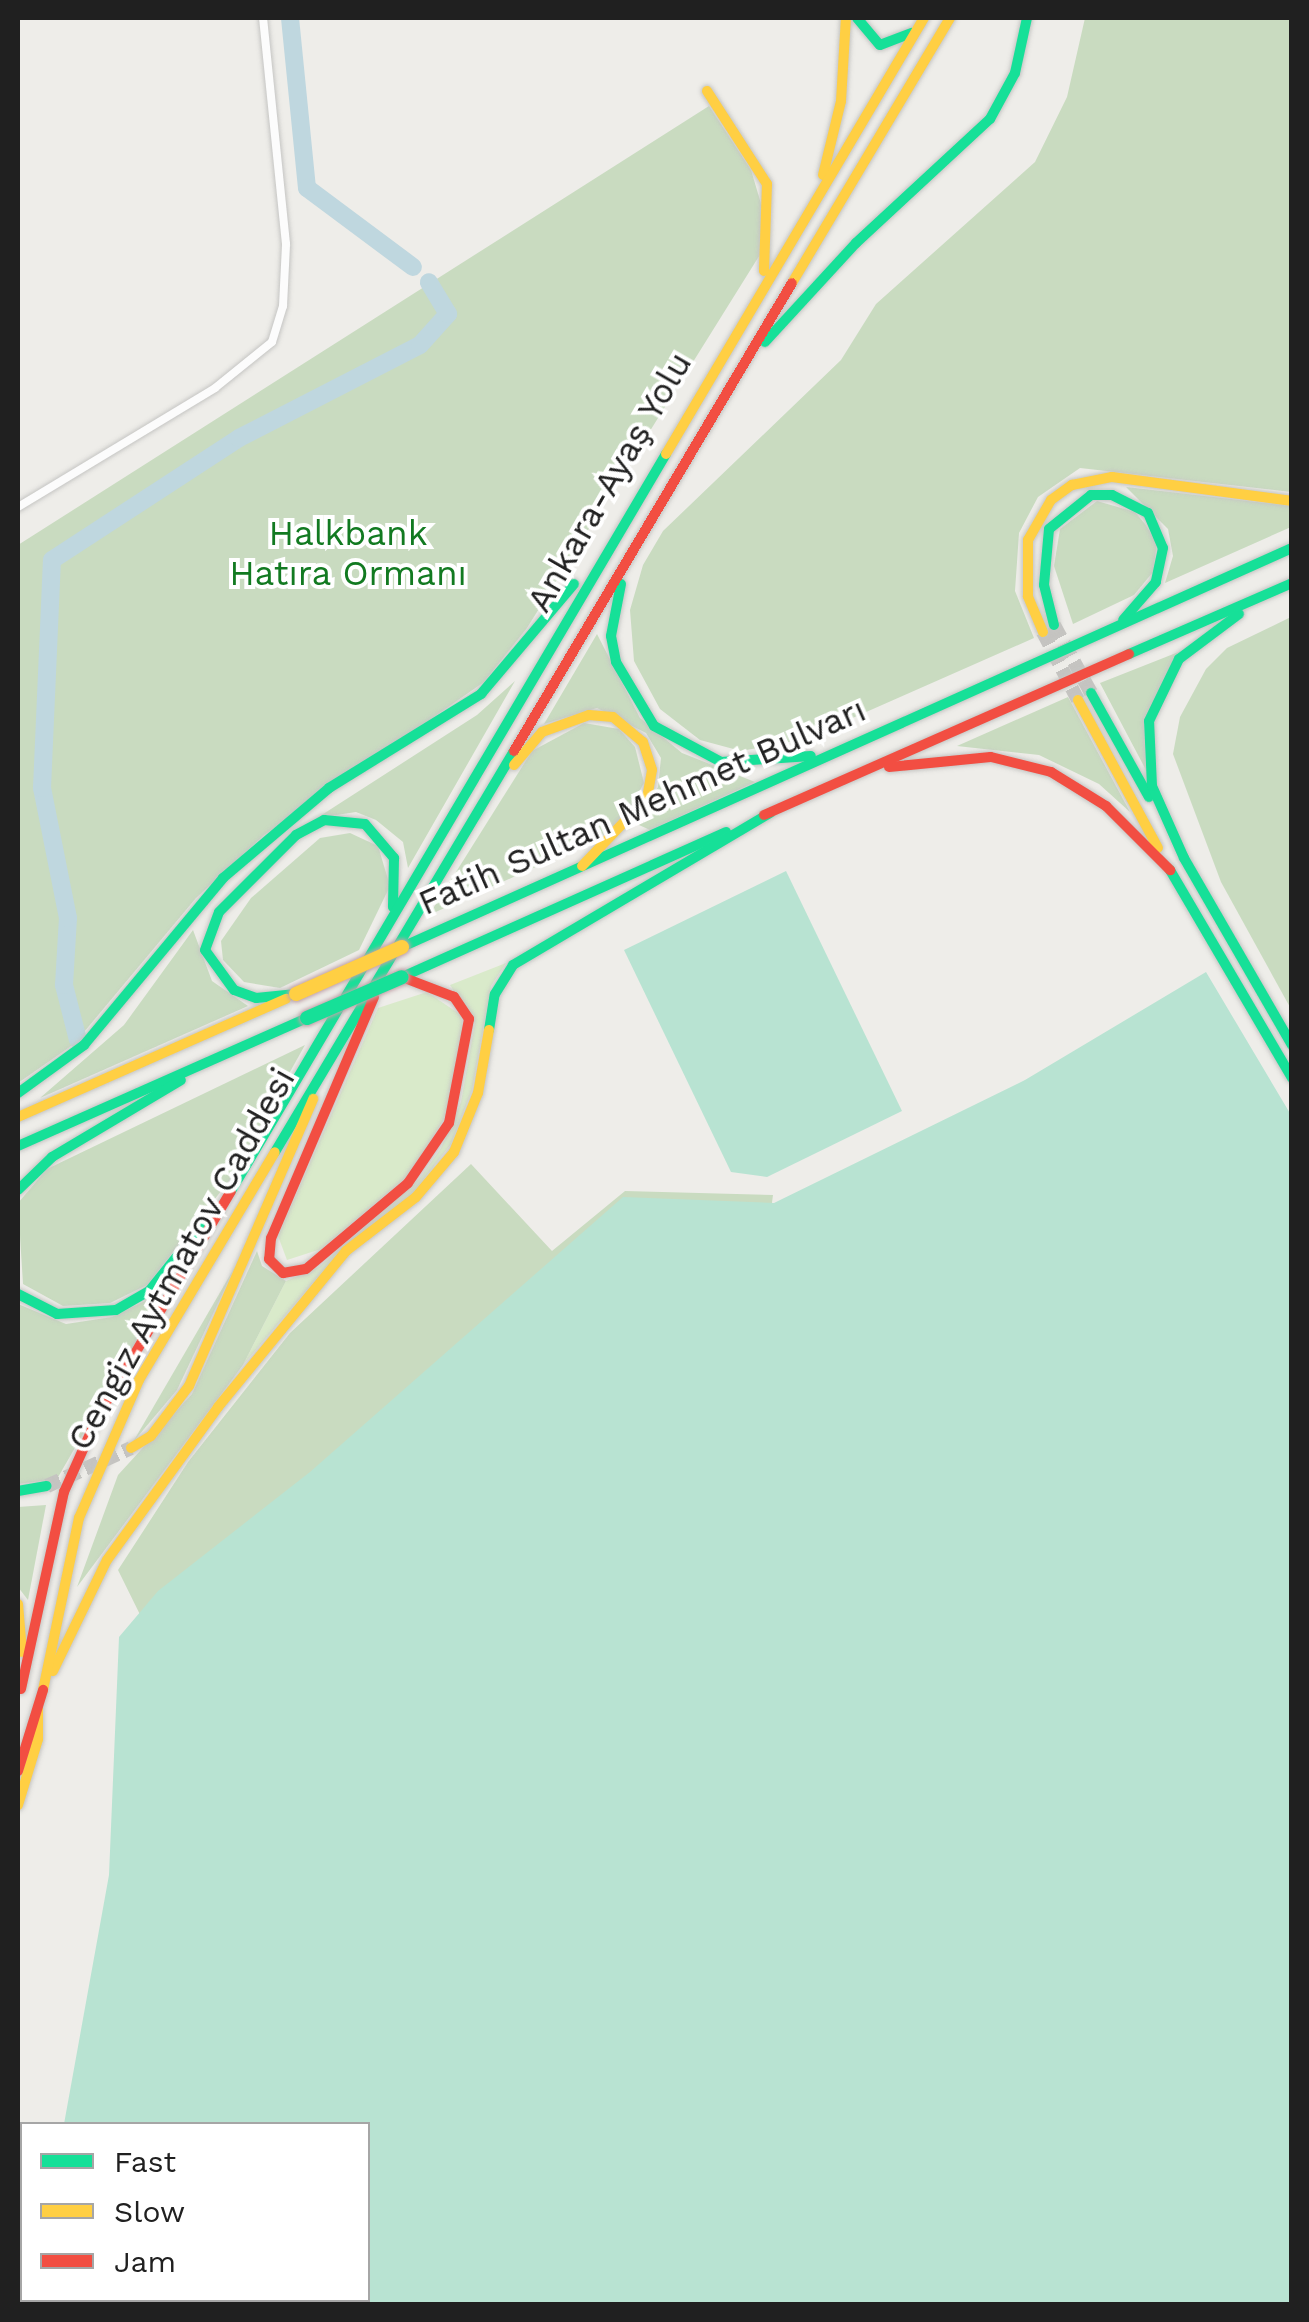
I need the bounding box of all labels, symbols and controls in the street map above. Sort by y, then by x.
street label: Ankara-Ayaş Yolu [517,344,701,620]
park label: Halkbank Hatıra Ormanı [229,512,467,594]
street label: Fatih Sultan Mehmet Bulvarı [412,688,872,924]
street label: Cengiz Aytmatov Caddesi [58,1060,304,1458]
legend [20,2122,370,2302]
text: Fast [114,2144,176,2179]
text: Slow [114,2194,185,2229]
text: Jam [114,2244,176,2279]

